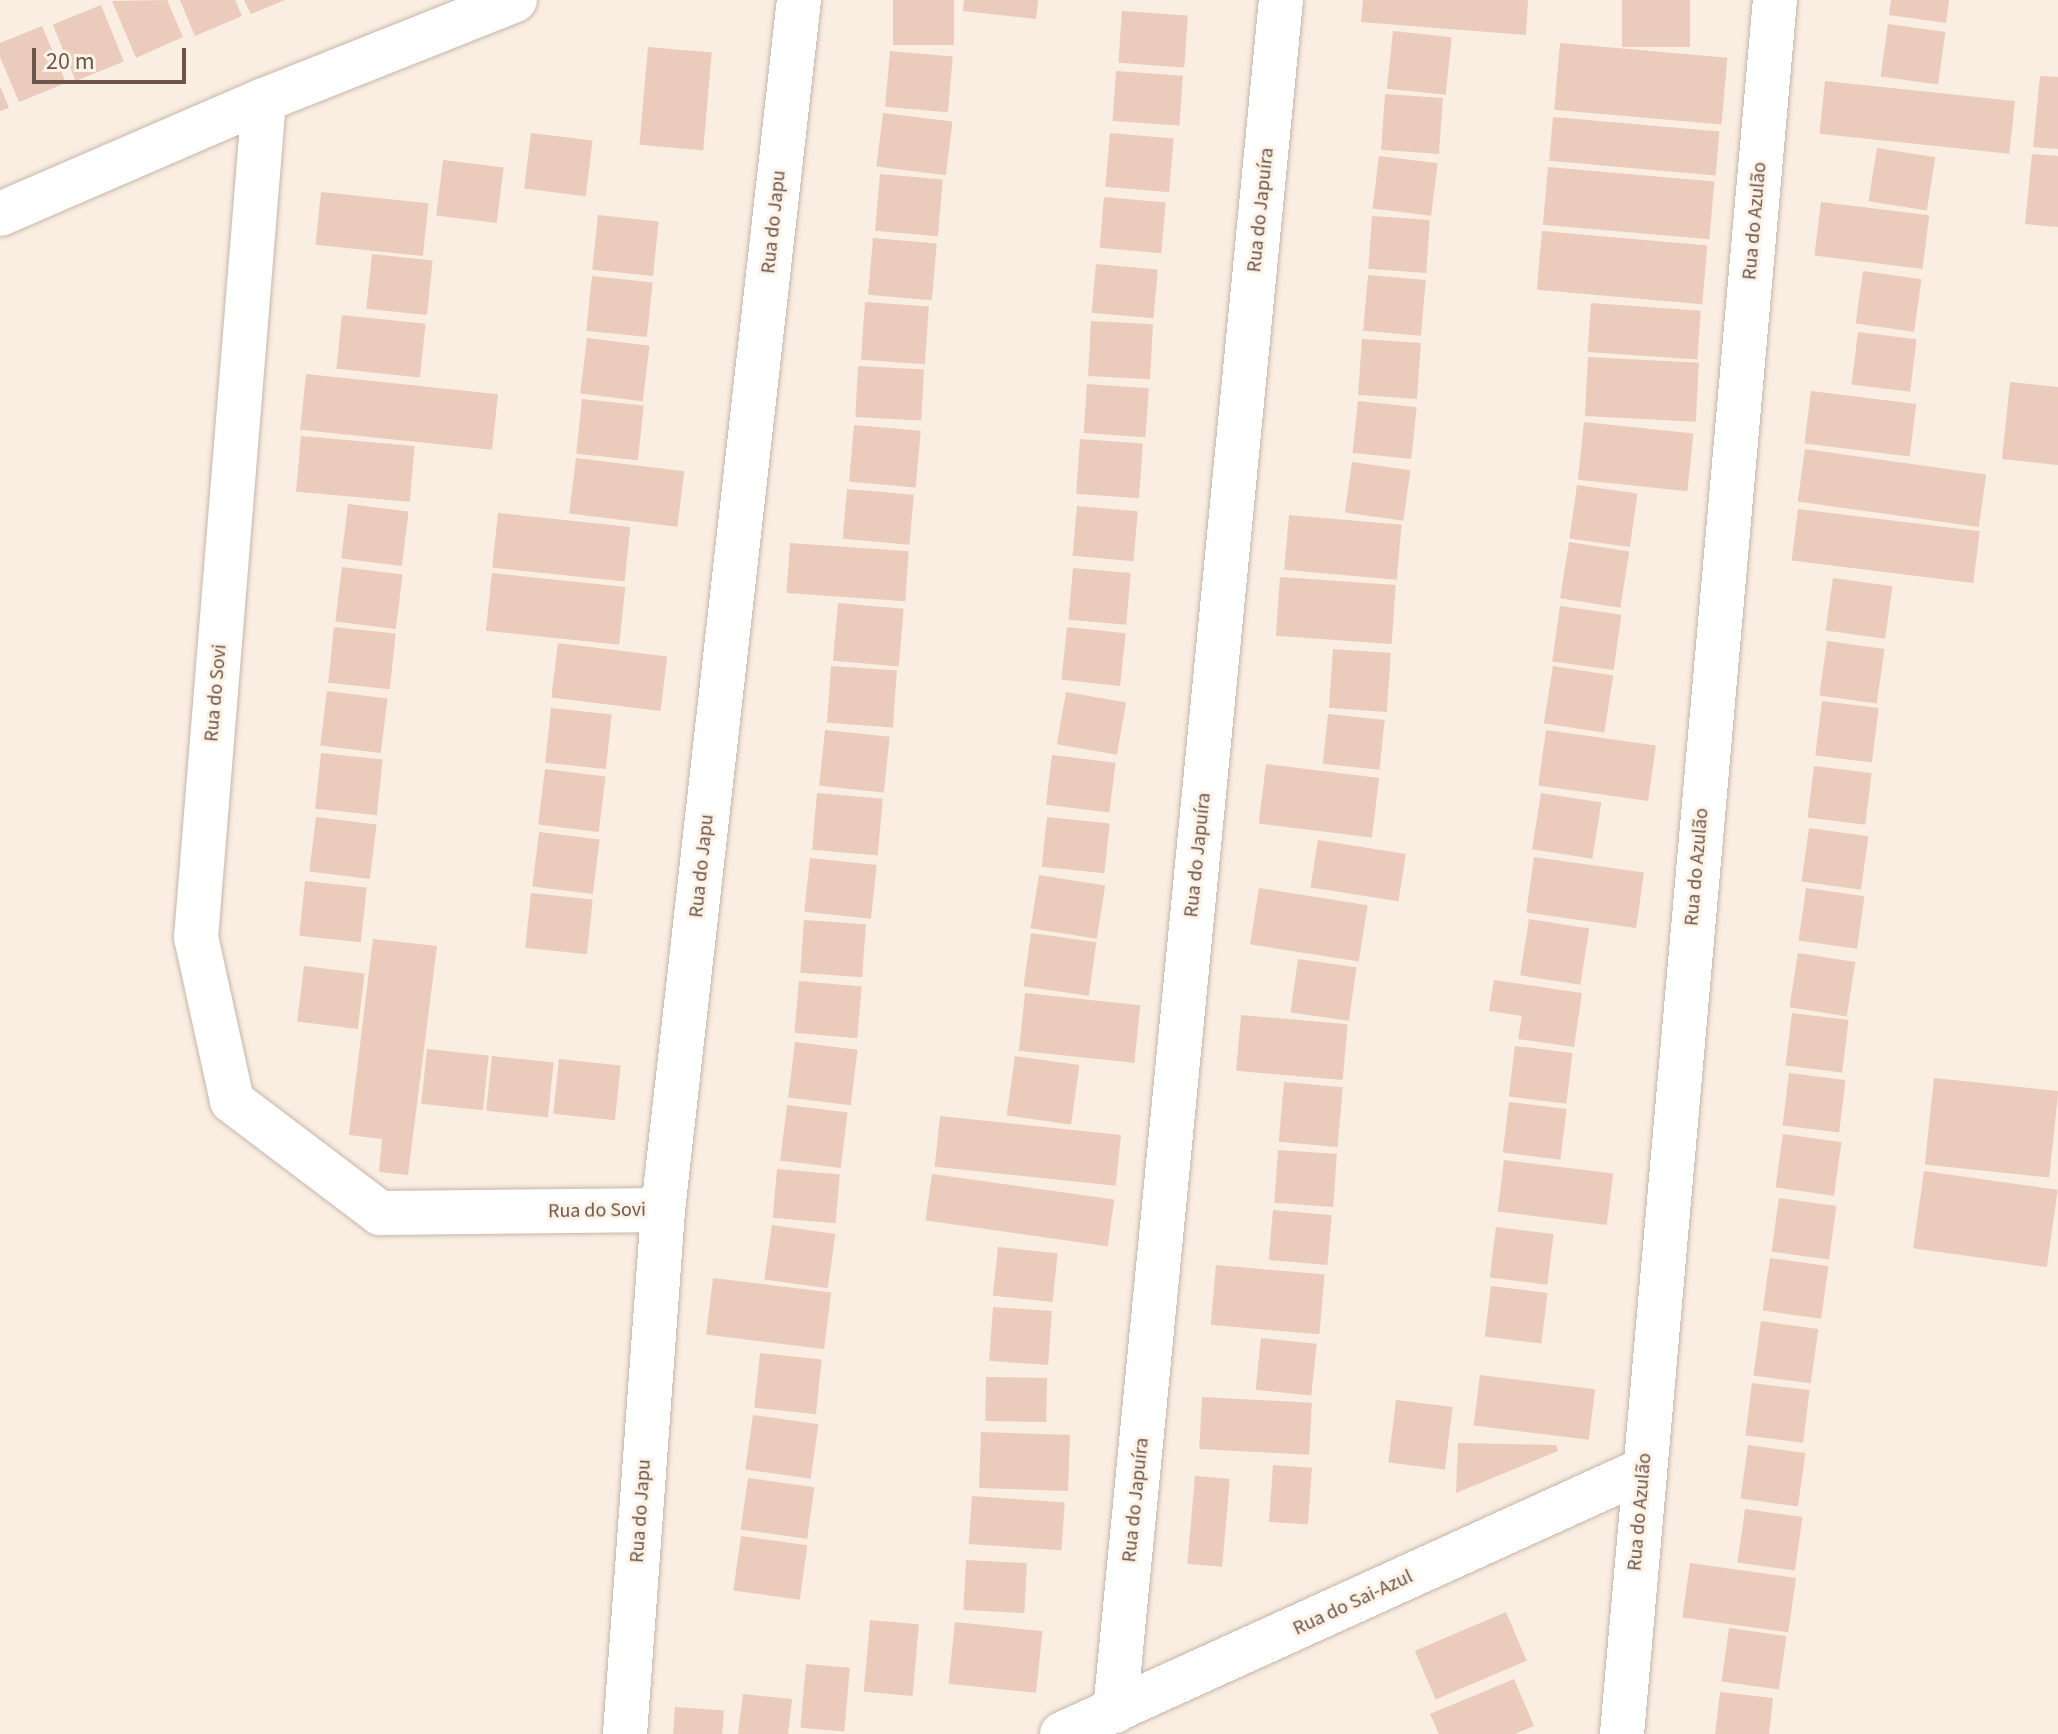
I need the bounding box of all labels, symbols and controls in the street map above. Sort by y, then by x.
scale bar [36,32,190,82]
text: 20 m [46,44,95,79]
street label: Rua do Japuíra [1243,146,1279,274]
street label: Rua do Azulão [1738,161,1772,281]
street label: Rua do Japu [757,169,791,275]
street label: Rua do Sovi [200,643,232,743]
street label: Rua do Japuíra [1180,791,1216,919]
street label: Rua do Azulão [1680,807,1714,927]
street label: Rua do Japu [685,813,719,919]
street label: Rua do Sovi [548,1198,646,1224]
street label: Rua do Japuíra [1118,1436,1154,1564]
street label: Rua do Azulão [1623,1452,1657,1572]
street label: Rua do Japu [625,1458,657,1564]
street label: Rua do Sai-Azul [1289,1565,1417,1641]

